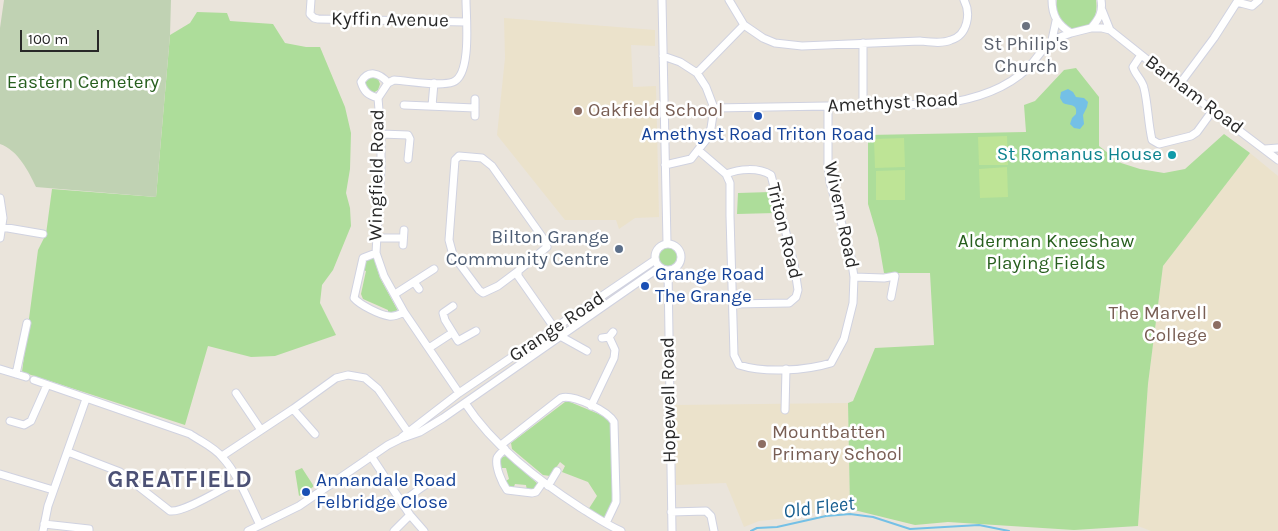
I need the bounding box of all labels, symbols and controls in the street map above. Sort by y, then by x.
street label: Kyffin Avenue [331,8,449,32]
scale bar [22,20,101,52]
marker: St Philip's Church [1020,20,1032,32]
text: 100 m [28,30,68,48]
place label: St Philip's Church [983,34,1069,78]
street label: Barham Road [1140,51,1248,139]
park label: Eastern Cemetery [7,72,159,94]
street label: Amethyst Road [827,88,959,118]
place label: Oakfield School [588,100,723,122]
marker: Oakfield School [572,105,584,117]
street label: Wingfield Road [364,109,390,241]
marker: Amethyst Road Triton Road [752,110,764,122]
place label: Amethyst Road Triton Road [641,124,875,146]
place label: St Romanus House [997,144,1162,166]
marker: St Romanus House [1166,149,1178,161]
street label: Wivern Road [819,160,863,270]
street label: Triton Road [761,181,807,281]
place label: Bilton Grange Community Centre [446,227,609,271]
park label: Alderman Kneeshaw Playing Fields [958,231,1134,275]
marker: Bilton Grange Community Centre [613,243,625,255]
place label: Grange Road The Grange [655,264,765,308]
marker: Grange Road The Grange [639,280,651,292]
street label: Grange Road [505,287,609,367]
place label: The Marvell College [1108,303,1207,347]
marker: The Marvell College [1211,319,1223,331]
street label: Hopewell Road [656,337,682,463]
place label: Mountbatten Primary School [772,422,902,466]
marker: Mountbatten Primary School [756,438,768,450]
district label: GREATFIELD [106,466,254,494]
place label: Annandale Road Felbridge Close [316,470,457,514]
marker: Annandale Road Felbridge Close [300,486,312,498]
water label: Old Fleet [782,492,856,524]

